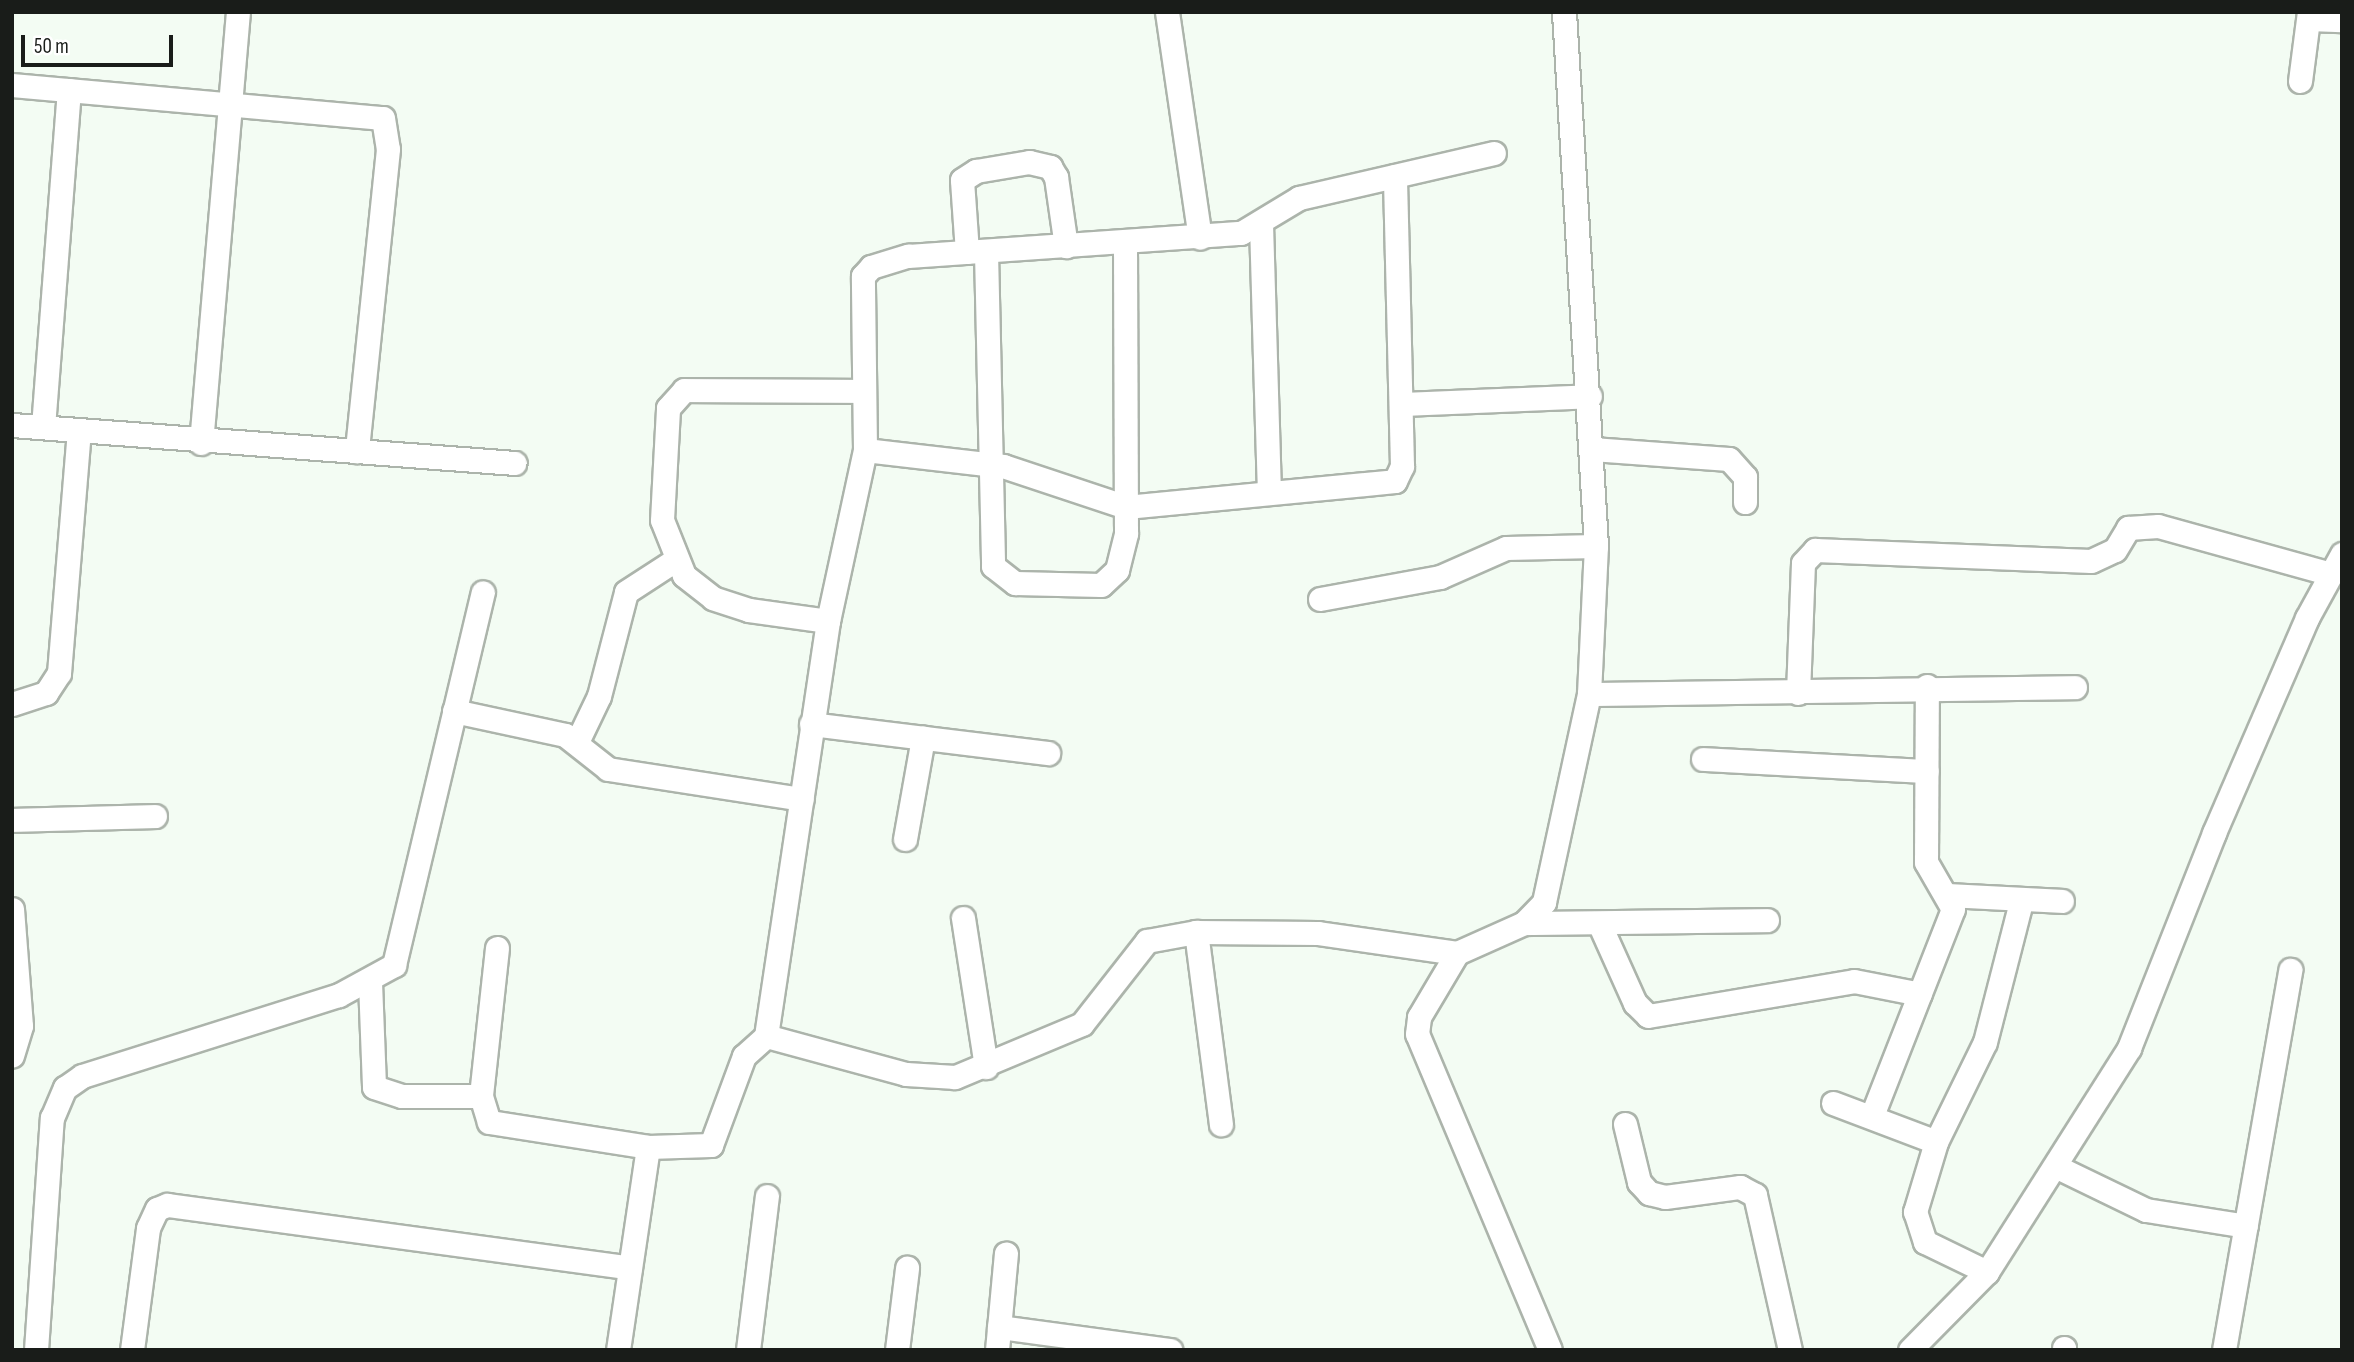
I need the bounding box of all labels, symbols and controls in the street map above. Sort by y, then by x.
scale bar [24,21,177,65]
text: 50 m [34,34,69,59]

